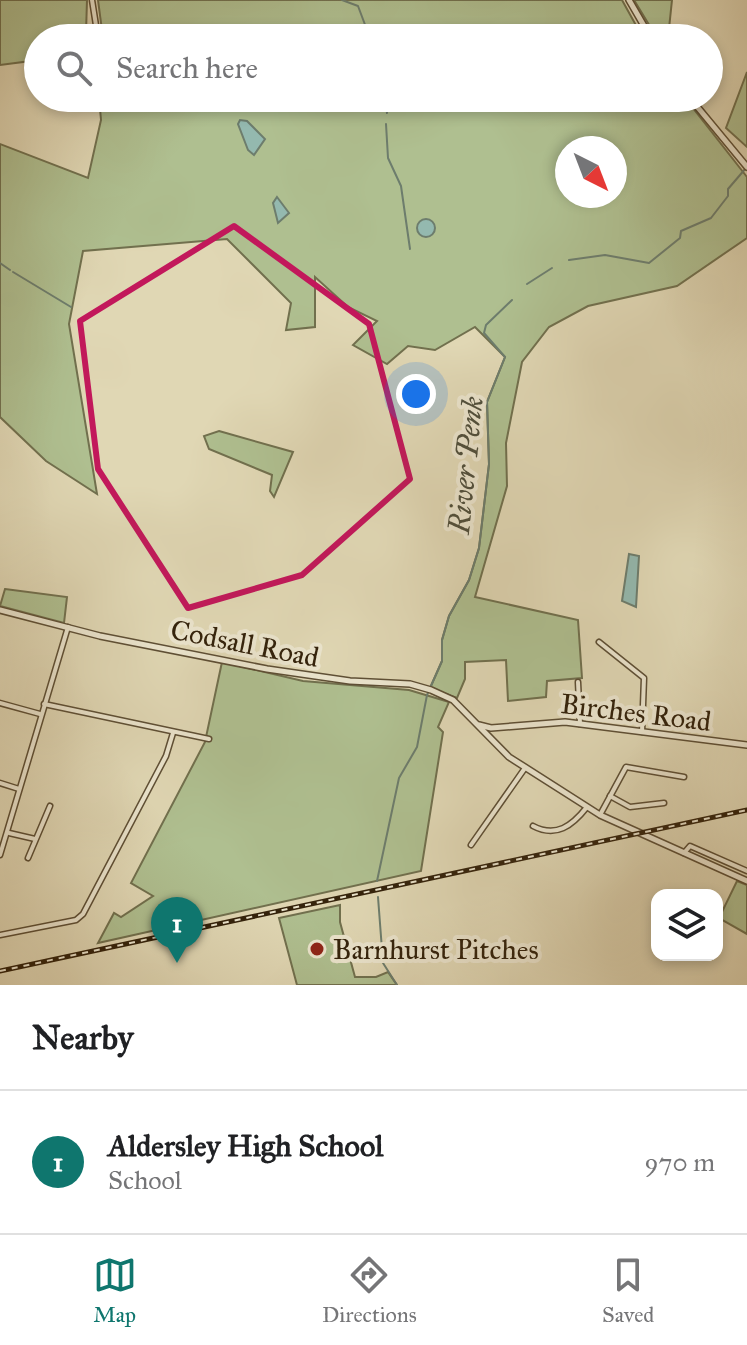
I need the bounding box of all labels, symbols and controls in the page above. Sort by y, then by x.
search box [24,24,723,112]
icon: search [52,46,96,90]
text: Search here [116,50,258,86]
north arrow [555,136,627,208]
your location [396,374,436,414]
water label: River Penk [441,395,491,536]
street label: Codsall Road [168,612,322,675]
street label: Birches Road [559,686,713,739]
map controls [651,889,723,961]
button: layers [651,889,723,961]
pin: 1 [151,897,203,963]
place label: Barnhurst Pitches [333,932,539,967]
marker: Barnhurst Pitches [308,940,326,958]
text: Nearby [32,1017,134,1058]
text: Aldersley High School [108,1128,383,1164]
text: 1 [53,1146,63,1178]
text: 970 m [645,1146,715,1178]
text: School [108,1164,182,1196]
tab: Map [93,1253,137,1328]
tab: Directions [322,1253,417,1328]
tab: Saved [602,1253,654,1328]

